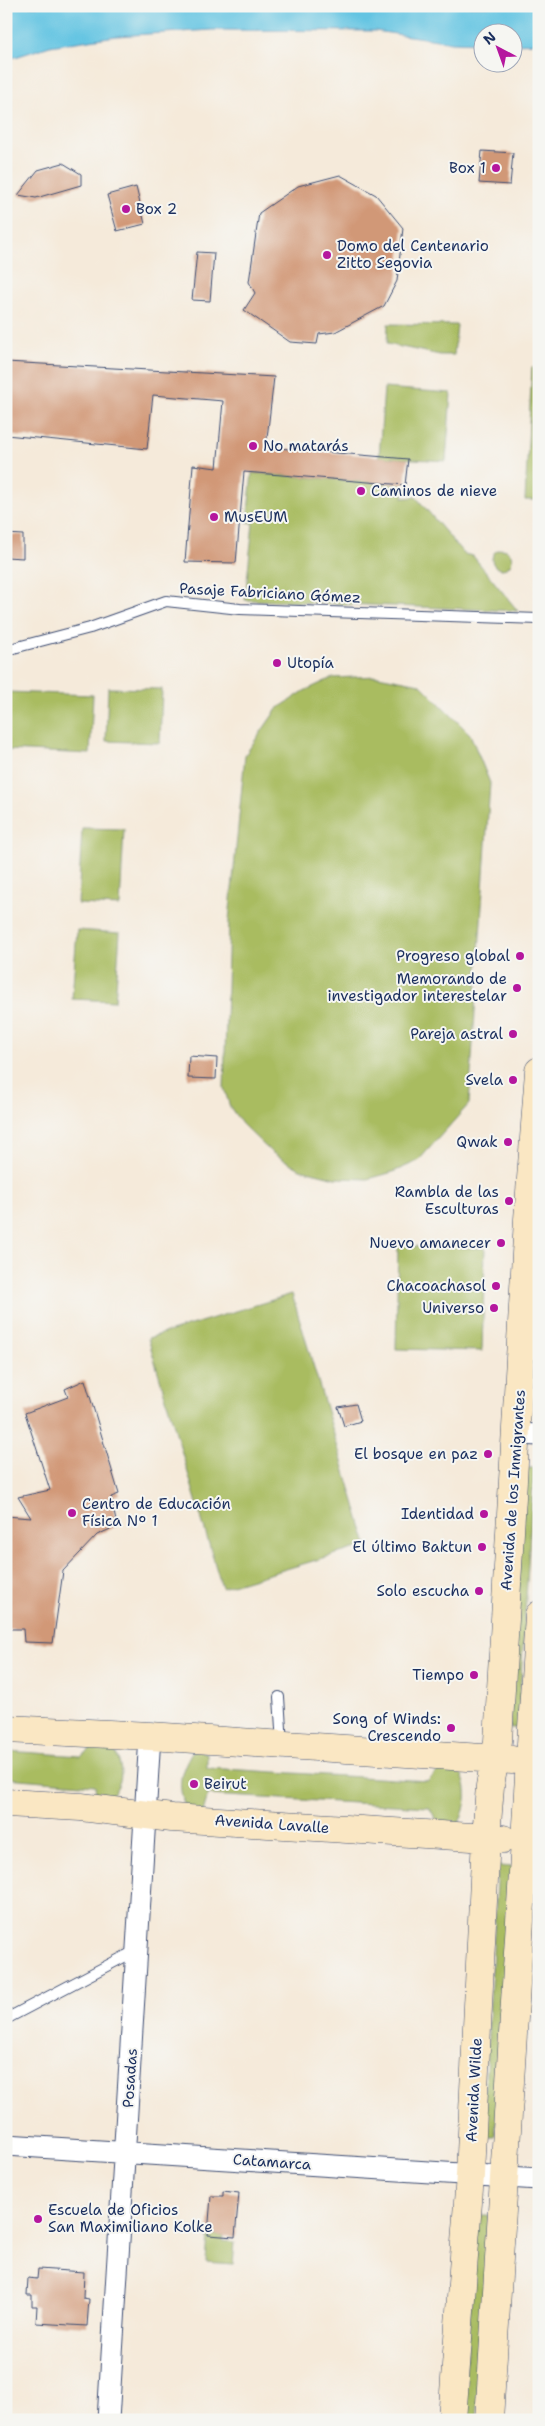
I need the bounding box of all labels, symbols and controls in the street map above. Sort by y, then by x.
north arrow [472,22,522,72]
text: N [479,28,500,49]
place label: Box 1 [449,158,486,178]
marker: Box 1 [490,162,502,174]
place label: Box 2 [136,199,177,219]
marker: Box 2 [120,203,132,215]
place label: Domo del Centenario Zitto Segovia [337,236,489,273]
marker: Domo del Centenario Zitto Segovia [321,249,333,261]
place label: No matarás [263,436,349,456]
marker: No matarás [247,440,259,452]
place label: Caminos de nieve [371,481,497,501]
marker: Caminos de nieve [355,485,367,497]
place label: MusEUM [224,507,288,527]
marker: MusEUM [208,511,220,523]
street label: Pasaje Fabriciano Gómez [179,578,361,608]
place label: Utopía [287,653,334,673]
marker: Utopía [271,657,283,669]
place label: Progreso global [396,946,510,966]
marker: Progreso global [514,950,526,962]
place label: Memorando de investigador interestelar [327,969,507,1006]
marker: Memorando de investigador interestelar [511,982,523,994]
place label: Pareja astral [410,1024,503,1044]
marker: Pareja astral [507,1028,519,1040]
place label: Svela [465,1070,504,1090]
marker: Svela [507,1074,519,1086]
place label: Qwak [456,1132,498,1152]
marker: Qwak [502,1136,514,1148]
place label: Rambla de las Esculturas [395,1182,499,1219]
marker: Rambla de las Esculturas [503,1195,515,1207]
place label: Nuevo amanecer [369,1233,491,1253]
marker: Nuevo amanecer [495,1237,507,1249]
place label: Chacoachasol [387,1276,486,1296]
marker: Chacoachasol [490,1280,502,1292]
place label: Universo [422,1298,484,1318]
marker: Universo [488,1302,500,1314]
street label: Avenida de los Inmigrantes [496,1389,530,1591]
place label: El bosque en paz [354,1444,478,1464]
marker: El bosque en paz [482,1448,494,1460]
place label: Centro de Educación Física Nº 1 [82,1494,231,1531]
place label: Identidad [401,1504,474,1524]
marker: Centro de Educación Física Nº 1 [66,1507,78,1519]
marker: Identidad [478,1508,490,1520]
place label: El último Baktun [352,1537,472,1557]
marker: El último Baktun [476,1541,488,1553]
place label: Solo escucha [376,1581,470,1601]
marker: Solo escucha [473,1585,485,1597]
place label: Tiempo [412,1665,464,1685]
marker: Tiempo [468,1669,480,1681]
place label: Song of Winds: Crescendo [333,1709,441,1746]
marker: Song of Winds: Crescendo [445,1722,457,1734]
place label: Beirut [204,1774,247,1794]
marker: Beirut [188,1778,200,1790]
street label: Avenida Lavalle [214,1810,330,1838]
street label: Avenida Wilde [461,2037,487,2143]
street label: Posadas [118,2047,142,2109]
street label: Catamarca [232,2149,313,2175]
place label: Escuela de Oficios San Maximiliano Kolke [48,2200,213,2237]
marker: Escuela de Oficios San Maximiliano Kolke [32,2213,44,2225]

